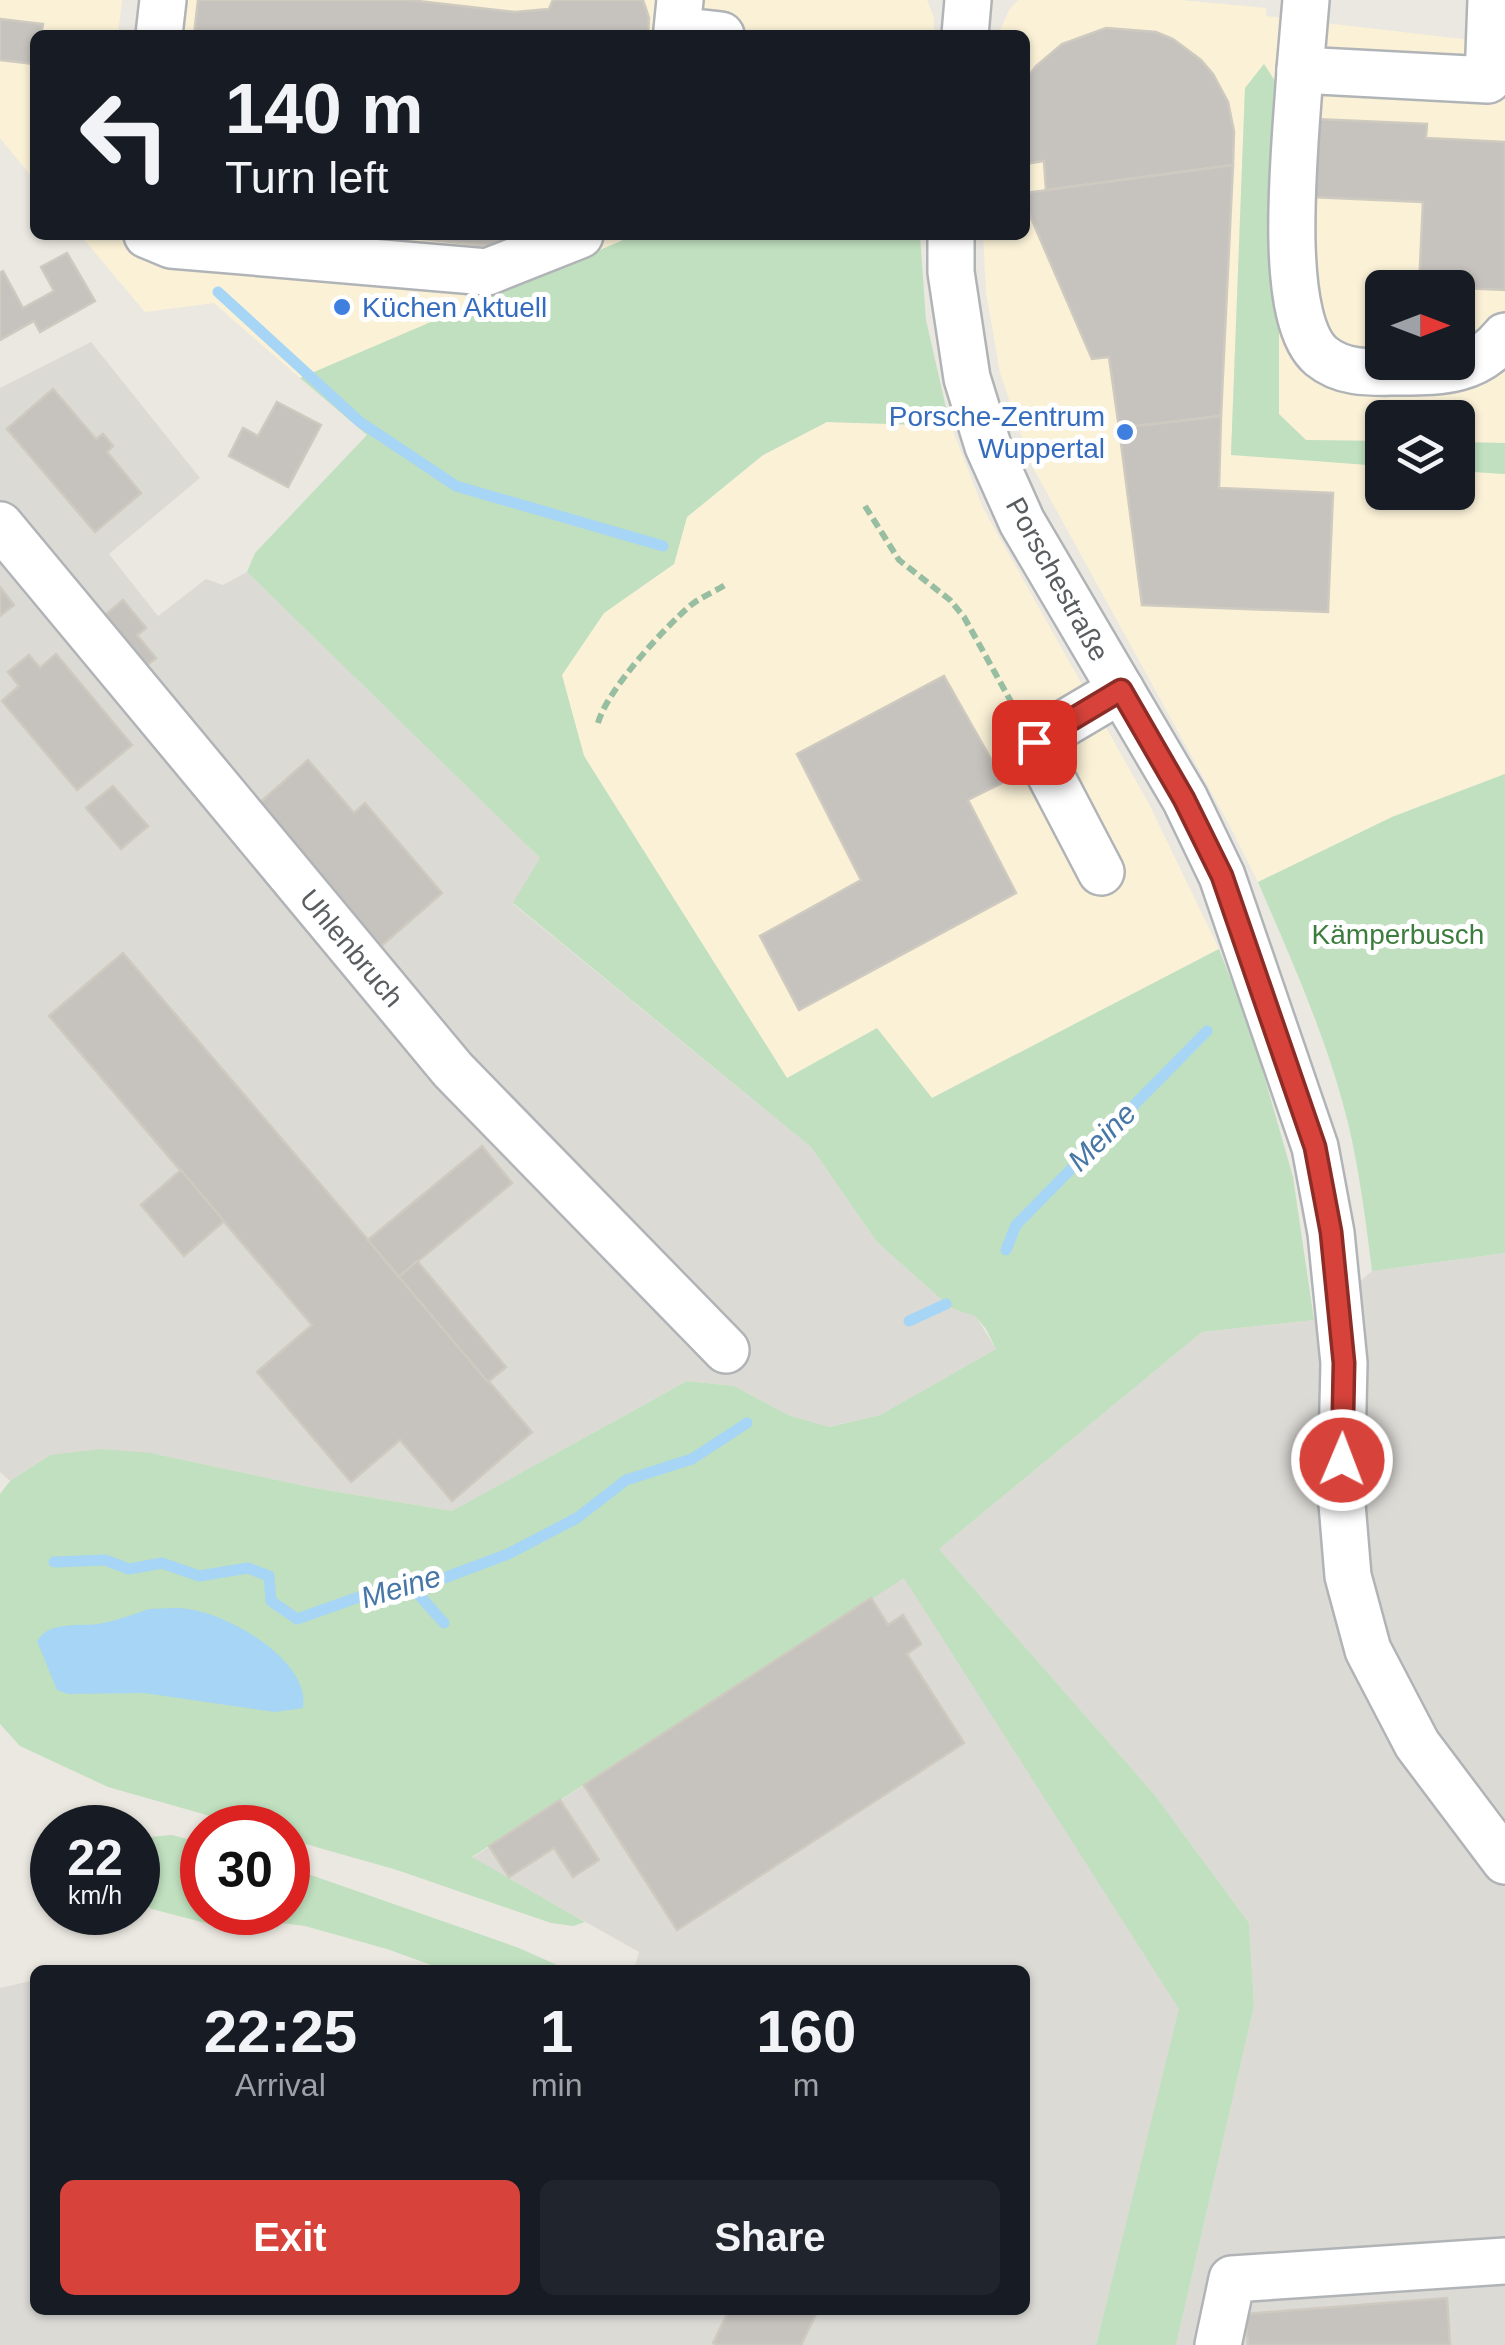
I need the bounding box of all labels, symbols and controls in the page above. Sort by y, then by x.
icon: left [60,70,190,200]
text: 140 m [225,70,423,148]
text: Turn left [225,152,388,203]
north arrow [1365,270,1475,380]
map controls [1365,270,1475,510]
place label: Küchen Aktuell [362,292,547,323]
marker: Küchen Aktuell [331,296,353,318]
button: layers [1365,400,1475,510]
place label: Porsche-Zentrum Wuppertal [889,401,1105,464]
marker: Porsche-Zentrum Wuppertal [1114,421,1136,443]
street label: Porschestraße [1000,492,1115,666]
pin [992,700,1077,785]
icon: arrive [1007,715,1062,770]
street label: Uhlenbruch [294,884,410,1013]
park label: Kämperbusch [1312,919,1484,950]
water label: Meine [1061,1096,1142,1177]
position arrow [1290,1408,1394,1512]
water label: Meine [357,1559,445,1614]
speed limit sign: 30 [180,1805,310,1935]
text: 22 [67,1830,123,1886]
text: km/h [68,1881,122,1909]
text: 22:25 [204,1998,357,2065]
text: 1 [540,1998,573,2065]
text: 160 [756,1998,856,2065]
text: Arrival [235,2067,326,2103]
text: min [531,2067,582,2103]
text: m [793,2067,820,2103]
button: Exit [60,2180,520,2295]
button: Share [540,2180,1000,2295]

